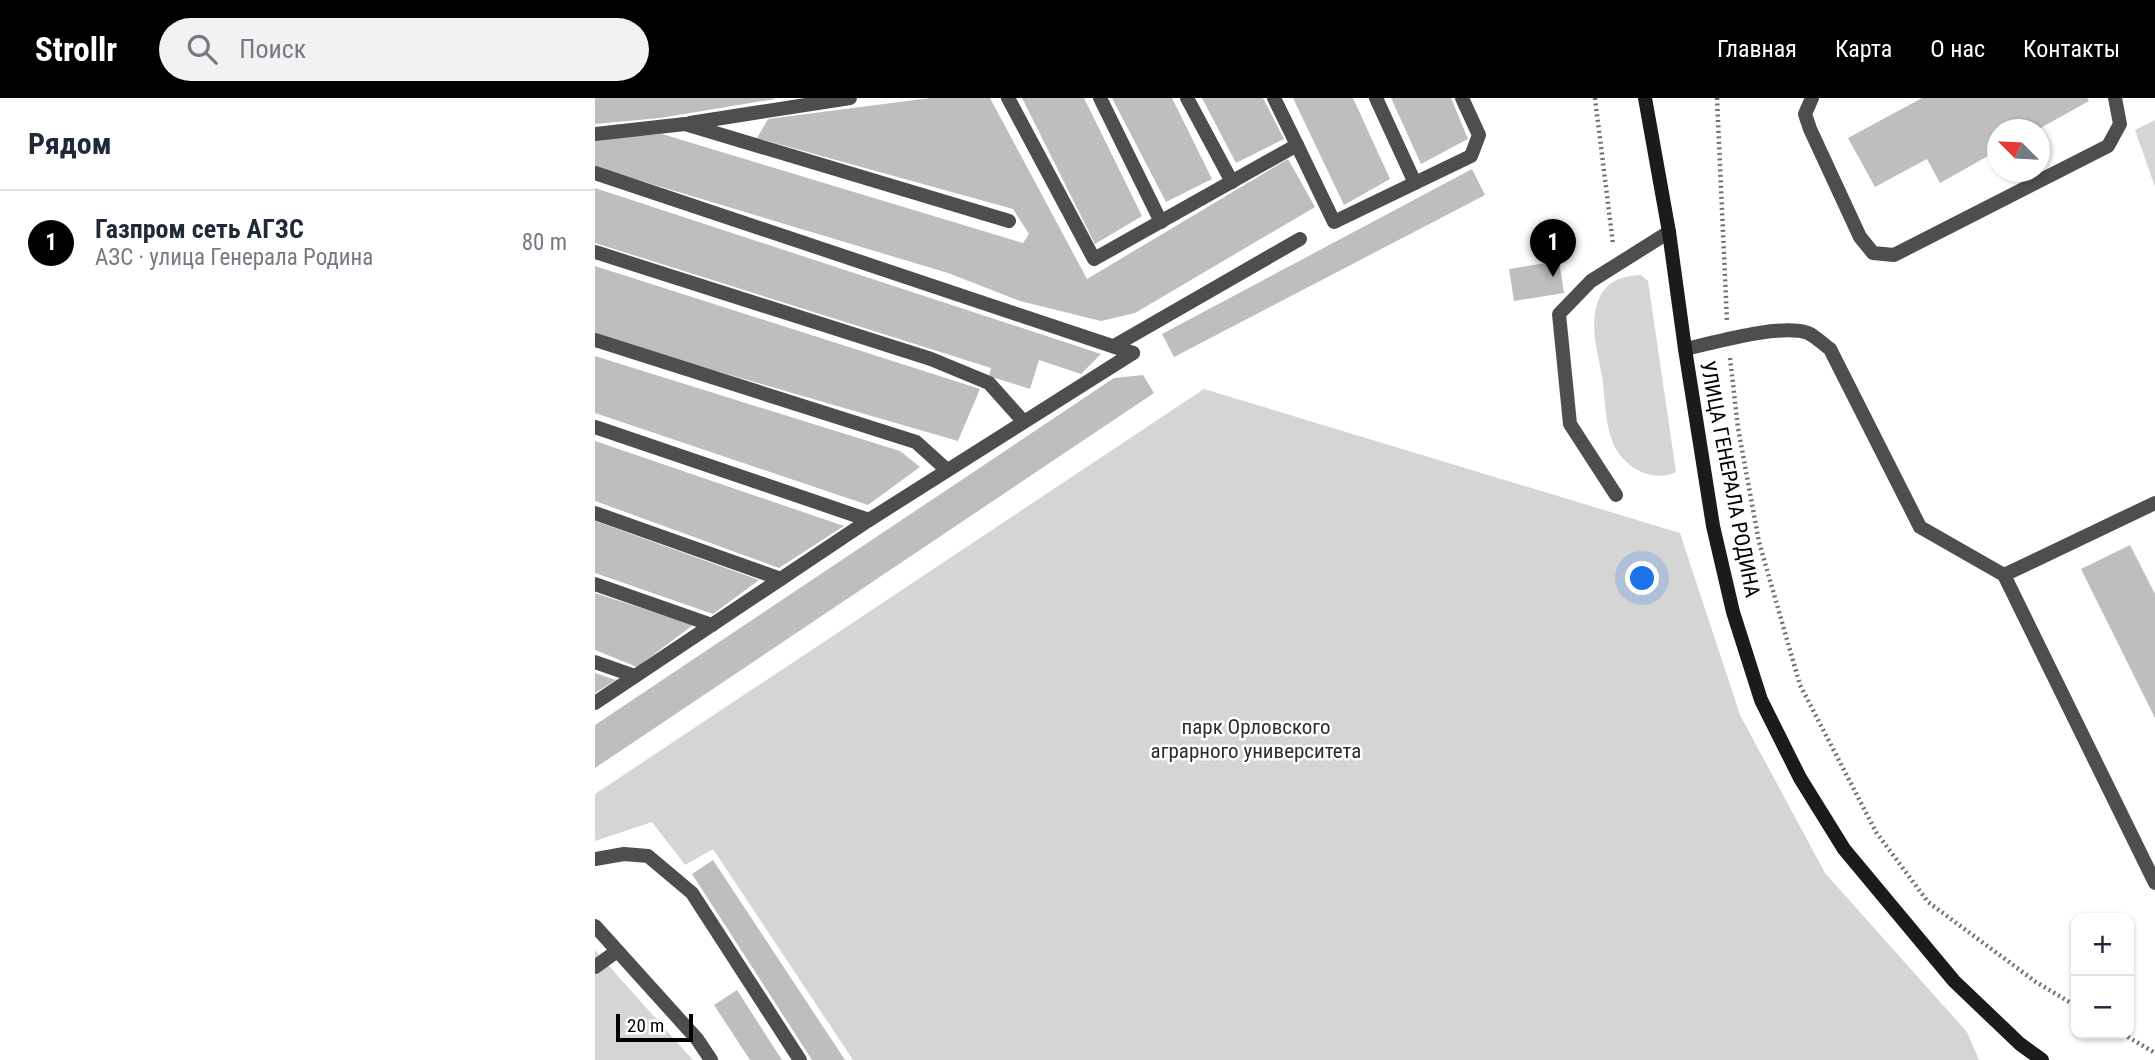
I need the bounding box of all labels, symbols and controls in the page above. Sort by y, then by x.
search box [159,18,649,81]
text: Strollr [35,30,117,69]
icon: search [183,30,221,68]
text: Поиск [239,34,306,64]
text: Главная [1717,35,1797,63]
text: Карта [1835,35,1892,63]
text: О нас [1930,35,1985,63]
text: Контакты [2023,35,2120,63]
north arrow [1987,119,2050,182]
text: Рядом [28,126,112,161]
text: Газпром сеть АГЗС [95,214,304,244]
pin: 1 [1530,219,1576,277]
text: 1 [45,229,57,256]
text: 80 m [522,229,567,256]
text: АЗС · улица Генерала Родина [95,244,373,271]
street label: УЛИЦА ГЕНЕРАЛА РОДИНА [1695,359,1765,599]
your location [1625,561,1659,595]
park label: парк Орловского аграрного университета [1151,715,1361,763]
map controls [2071,913,2134,1039]
button: + [2071,913,2134,976]
button: − [2071,976,2134,1039]
scale bar [616,1011,693,1043]
text: 20 m [627,1014,664,1037]

